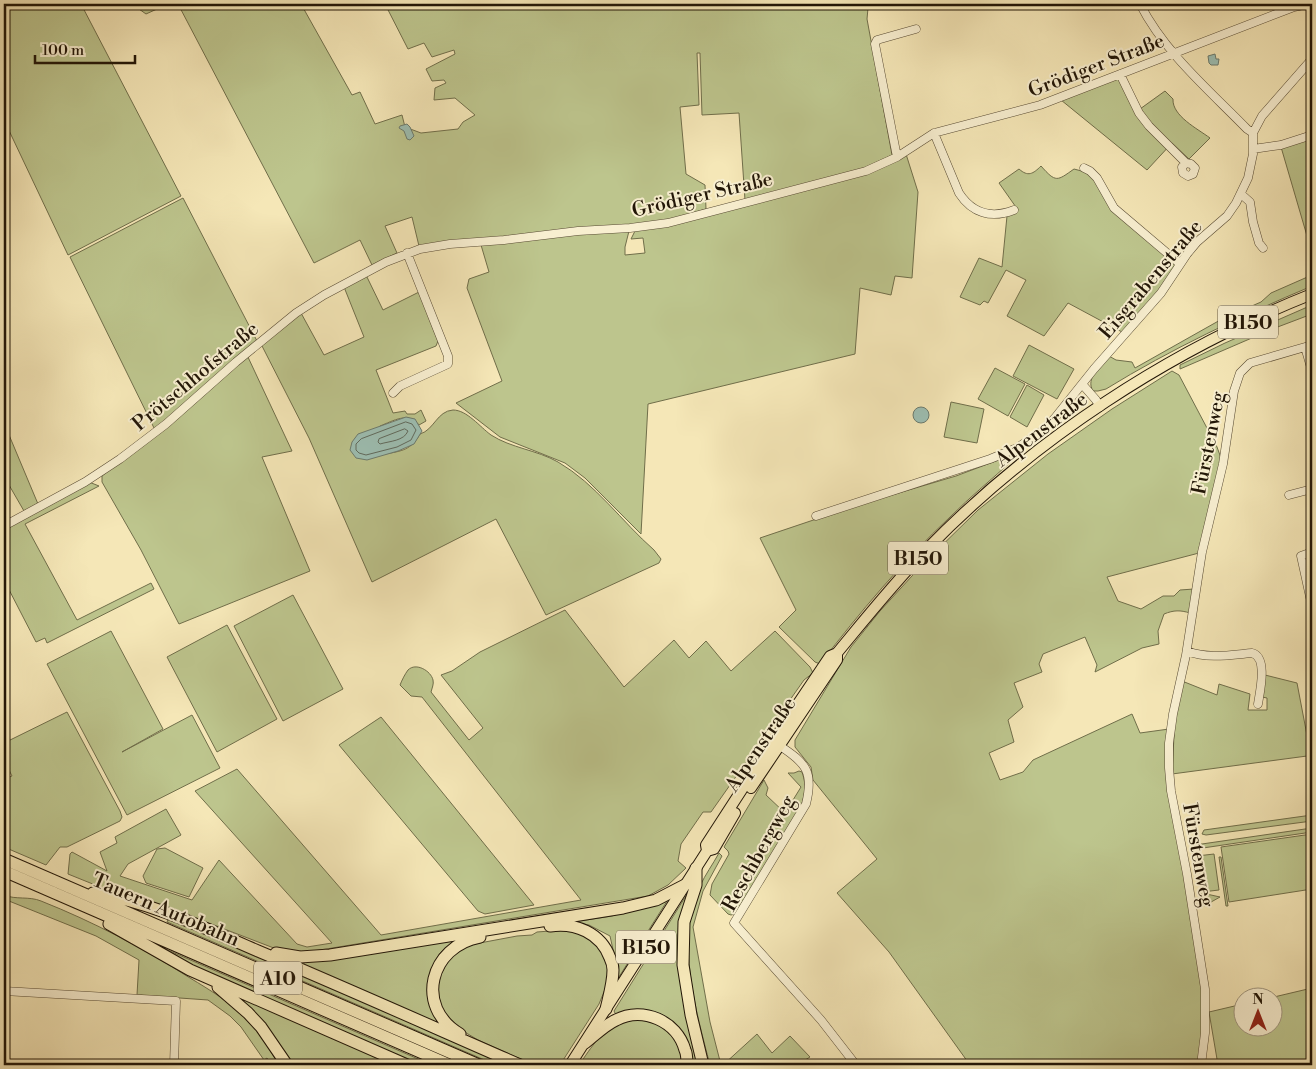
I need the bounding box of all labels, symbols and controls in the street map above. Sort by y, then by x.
street label: Grödiger Straße [1025,29,1168,104]
scale bar [35,32,135,64]
text: 100 m [42,41,84,60]
street label: Grödiger Straße [629,167,775,224]
street label: Eisgrabenstraße [1094,215,1208,345]
road number: B150 [1218,306,1278,338]
street label: Prötschhofstraße [128,317,264,437]
street label: Alpenstraße [990,387,1093,474]
street label: Fürstenweg [1187,389,1232,497]
road number: B150 [888,542,948,574]
street label: Alpenstraße [720,693,802,798]
street label: Reschbergweg [717,791,802,916]
street label: Fürstenweg [1176,801,1219,910]
street label: Tauern Autobahn [88,868,243,953]
road number: B150 [616,930,676,964]
road number: A10 [254,961,302,994]
north arrow [1234,986,1284,1036]
text: N [1252,991,1264,1009]

